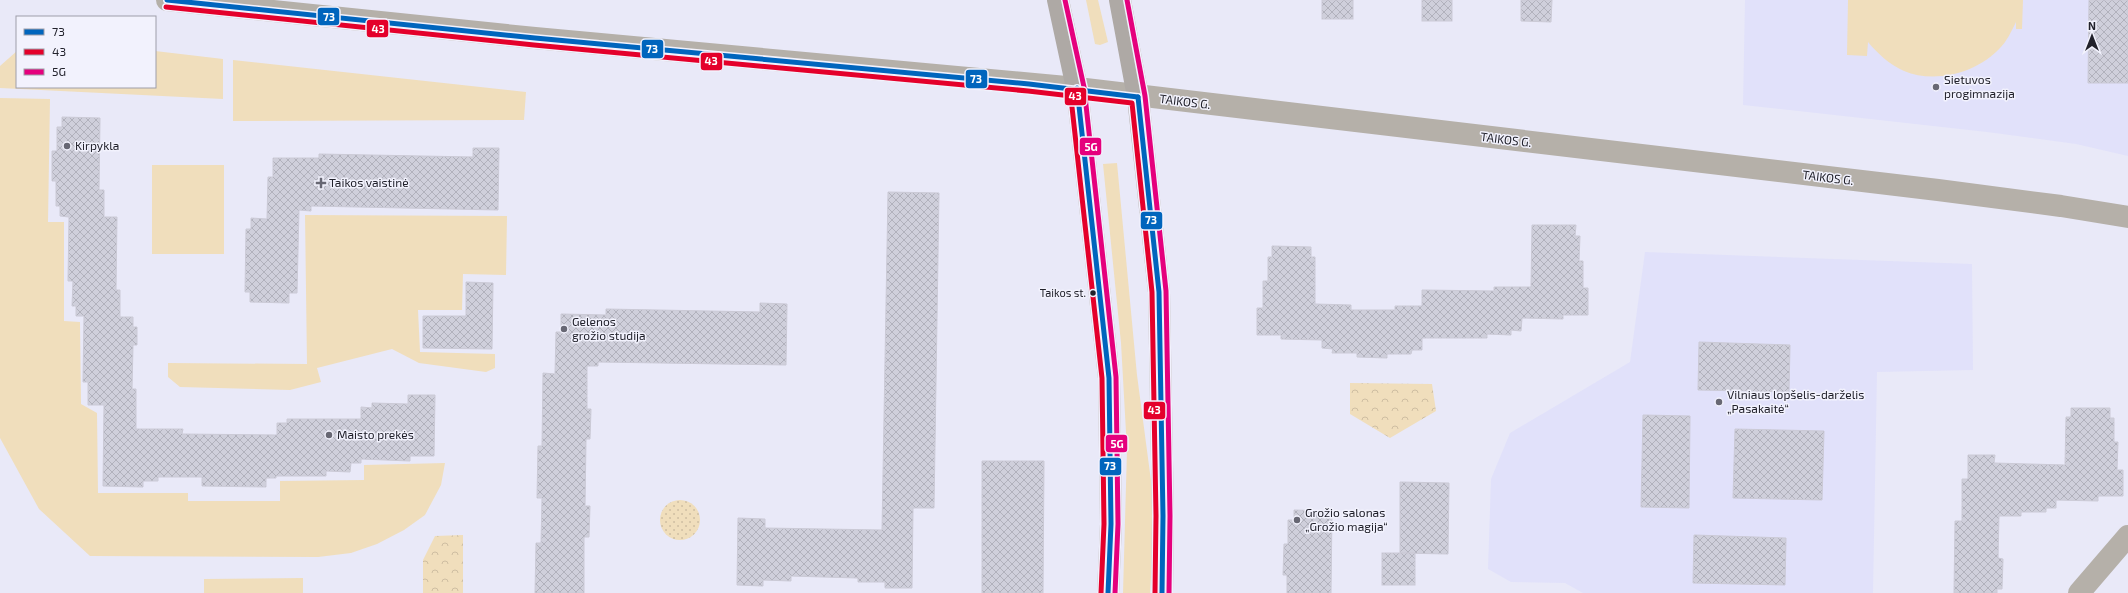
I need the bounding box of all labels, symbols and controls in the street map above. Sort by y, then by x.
line badge: 73 [317,7,340,26]
text: 73 [323,10,335,23]
legend [16,16,156,88]
north arrow [2072,16,2112,56]
line badge: 43 [366,19,389,38]
text: N [2088,19,2096,32]
text: 43 [371,22,385,35]
text: 73 [52,24,65,38]
line badge: 73 [641,39,664,59]
text: 73 [646,42,658,55]
text: 43 [52,44,66,58]
line badge: 43 [700,52,723,71]
text: 43 [704,54,718,67]
text: 5G [52,64,66,78]
line badge: 73 [965,69,988,89]
text: 73 [970,72,982,85]
place label: Sietuvos progimnazija [1944,72,2015,101]
marker: Sietuvos progimnazija [1931,82,1941,92]
line badge: 43 [1064,87,1087,106]
text: 43 [1068,89,1082,102]
street label: TAIKOS G. [1159,91,1211,111]
street label: TAIKOS G. [1480,129,1532,149]
line badge: 5G [1079,137,1102,156]
place label: Kirpykla [75,138,119,152]
text: 5G [1084,140,1098,153]
marker: Kirpykla [62,141,72,151]
street label: TAIKOS G. [1802,167,1854,187]
place label: Taikos vaistinė [329,175,409,189]
marker: Taikos vaistinė [316,178,326,188]
line badge: 73 [1140,211,1163,230]
text: 73 [1145,213,1157,226]
place label: Taikos st. [1040,286,1086,299]
marker: Taikos st. [1088,288,1098,298]
place label: Gelenos grožio studija [572,314,646,343]
marker: Gelenos grožio studija [559,324,569,334]
place label: Vilniaus lopšelis-darželis „Pasakaitė“ [1727,387,1864,415]
marker: Vilniaus lopšelis-darželis „Pasakaitė“ [1714,397,1724,407]
line badge: 43 [1143,401,1166,420]
text: 43 [1147,403,1161,416]
place label: Maisto prekės [337,427,414,441]
marker: Maisto prekės [324,430,334,440]
line badge: 5G [1105,434,1128,453]
text: 5G [1110,437,1124,450]
line badge: 73 [1099,457,1122,476]
text: 73 [1104,459,1116,472]
place label: Grožio salonas „Grožio magija“ [1305,505,1388,534]
marker: Grožio salonas „Grožio magija“ [1292,515,1302,525]

